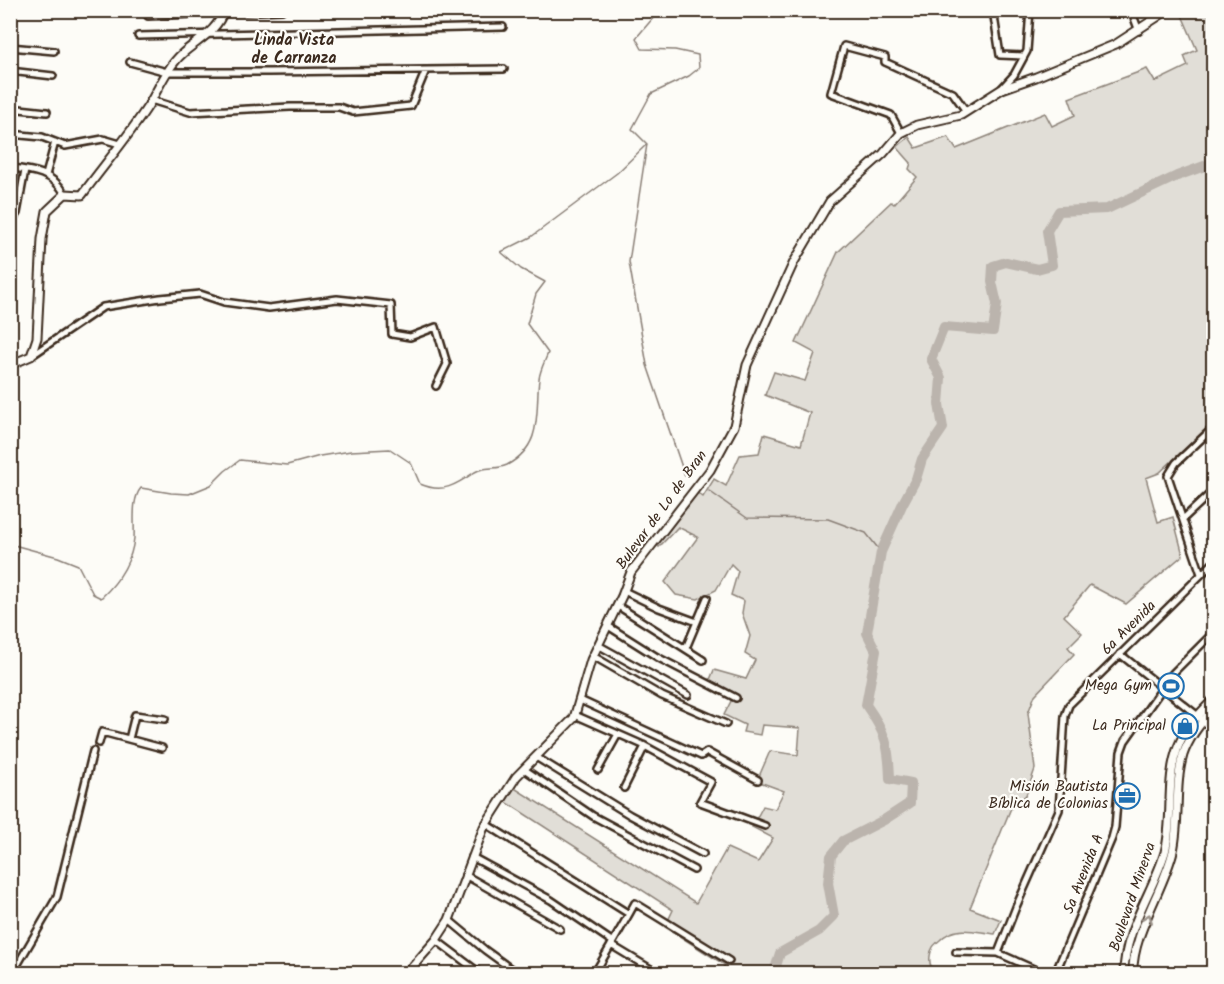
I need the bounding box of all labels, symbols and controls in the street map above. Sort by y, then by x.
district label: Linda Vista de Carranza [251,28,337,71]
street label: Bulevar de Lo de Bran [610,445,714,575]
street label: 6a Avenida [1096,595,1162,661]
sports icon: Mega Gym [1156,671,1186,701]
place label: Mega Gym [1085,674,1152,698]
shop icon: La Principal [1170,711,1200,741]
place label: La Principal [1092,714,1166,738]
place label: Misión Bautista Bíblica de Colonias [989,775,1109,816]
office icon: Misión Bautista Bíblica de Colonias [1112,781,1142,811]
street label: 5a Avenida A [1057,830,1111,918]
street label: Boulevard Minerva [1103,839,1163,955]
one-way arrow [1141,913,1153,924]

